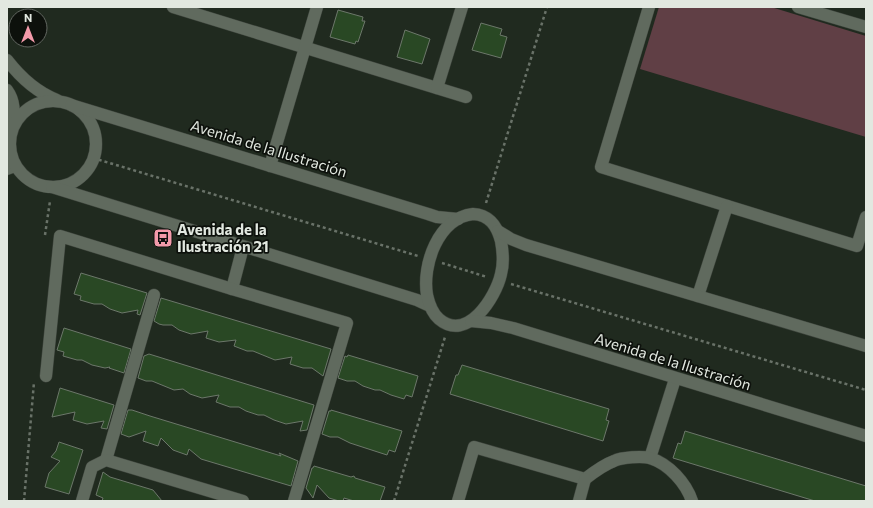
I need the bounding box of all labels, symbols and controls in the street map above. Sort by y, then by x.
north arrow [8,8,48,48]
text: N [24,11,32,24]
street label: Avenida de la Ilustración [189,116,349,180]
place label: Avenida de la Ilustración 21 [177,220,269,255]
bus stop icon: Avenida de la Ilustración 21 [152,227,174,249]
street label: Avenida de la Ilustración [593,329,753,393]

